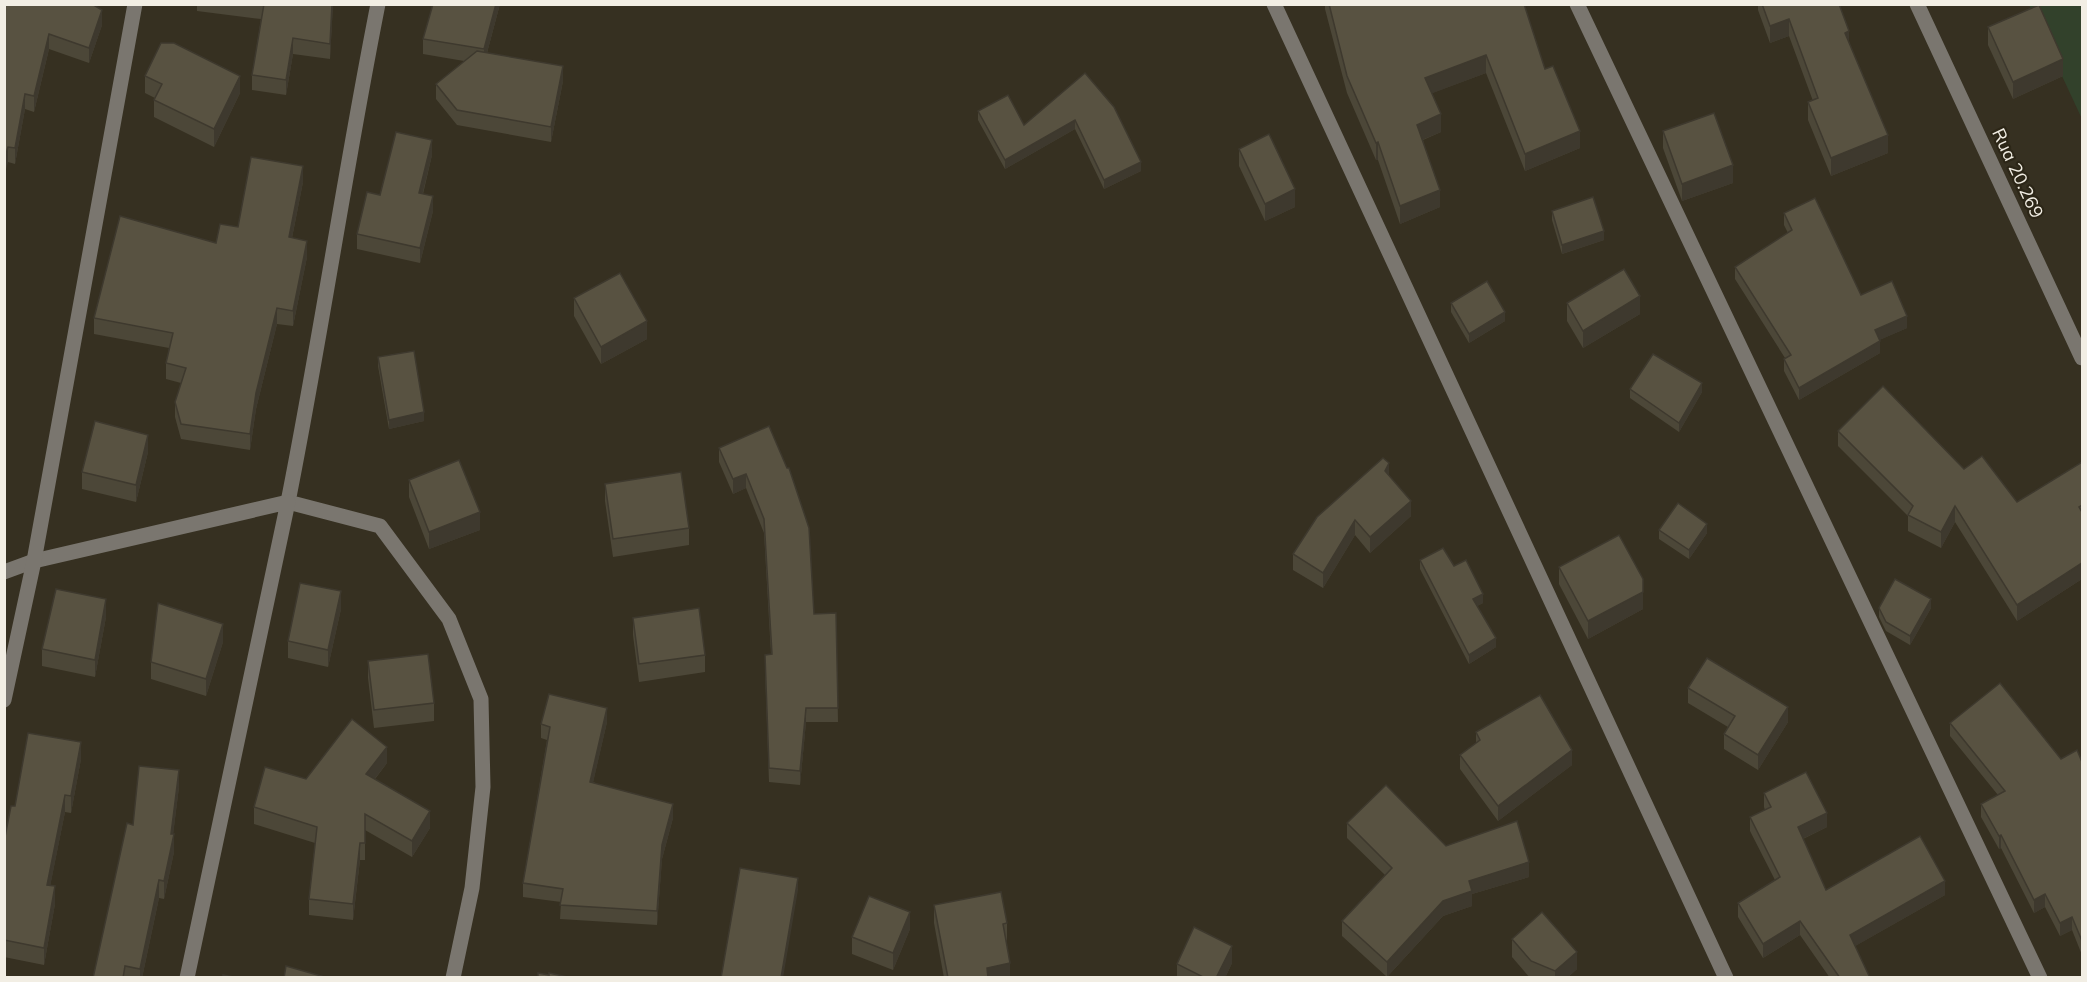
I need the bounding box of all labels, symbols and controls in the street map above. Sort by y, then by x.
street label: Rua 20.269 [1987,124,2049,222]

